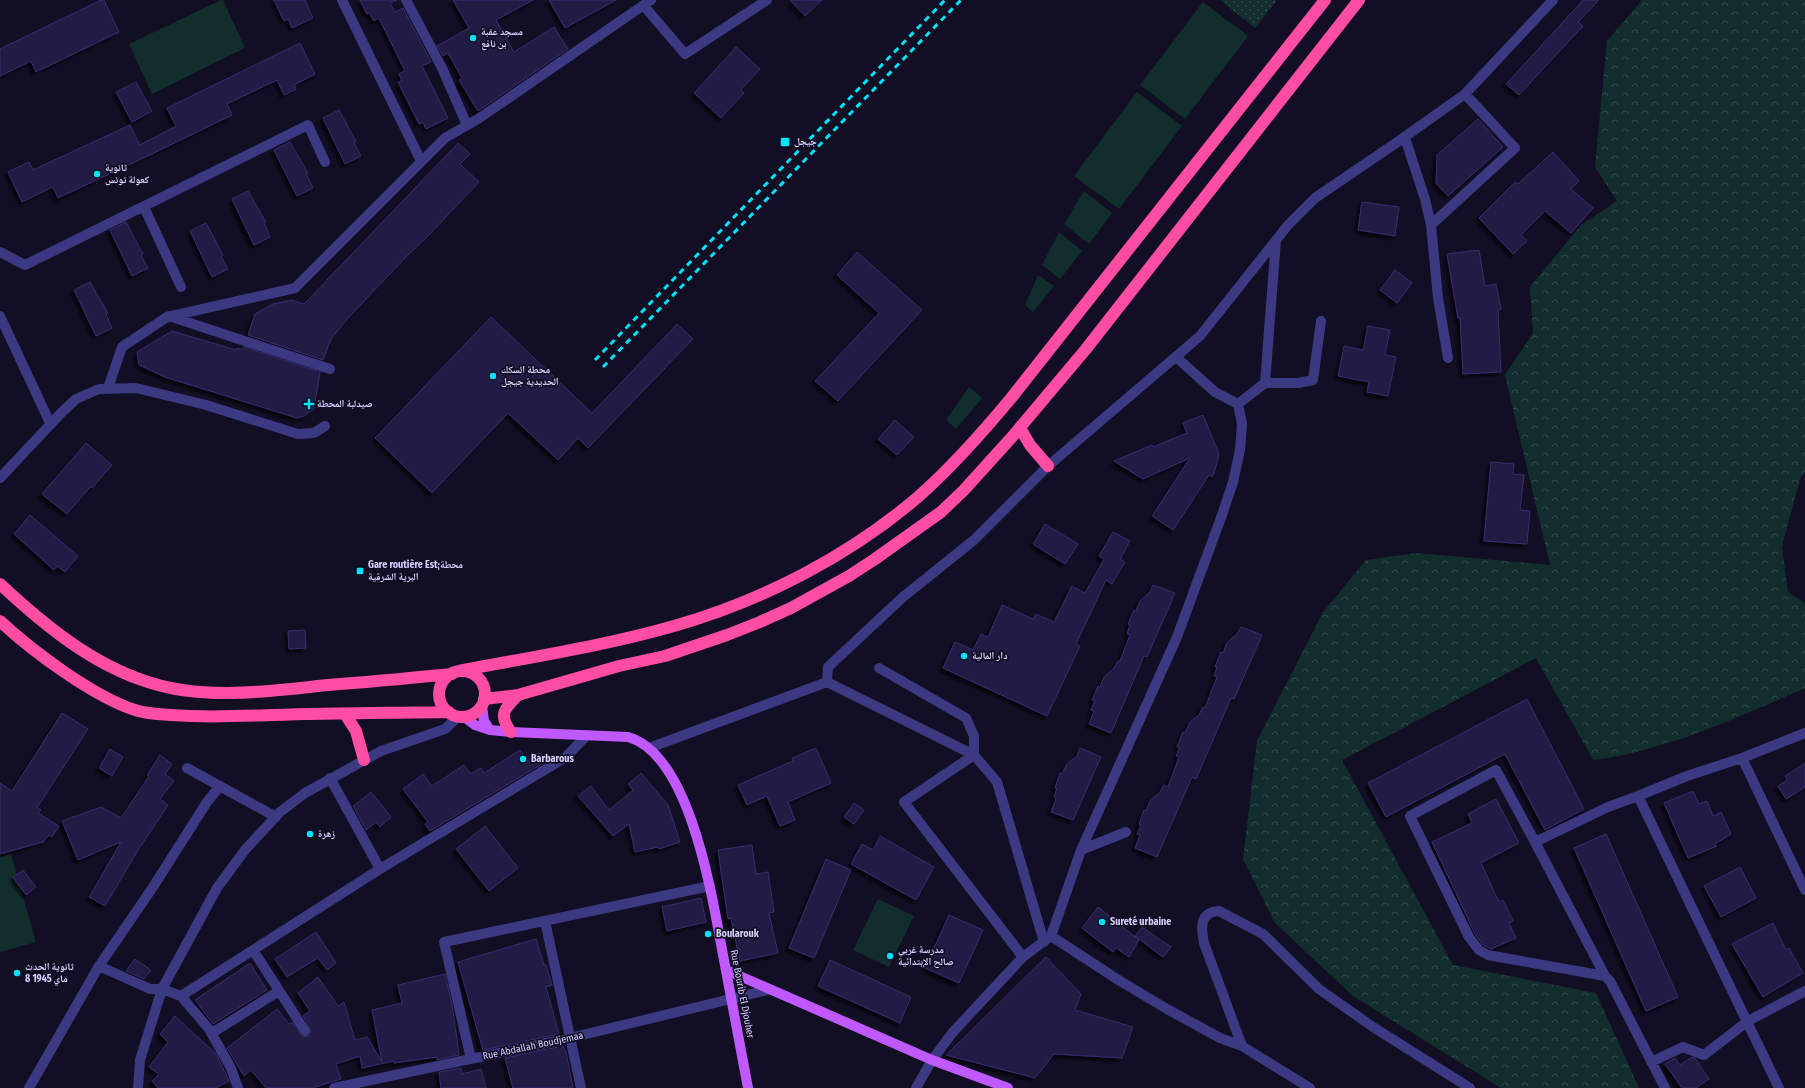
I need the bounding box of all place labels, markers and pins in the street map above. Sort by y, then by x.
place label: مسجد عقبة بن نافع [481,26,523,51]
marker: مسجد عقبة بن نافع [468,33,478,43]
marker: جيجل [779,136,791,148]
place label: جيجل [794,136,817,148]
place label: ثانوية كعولة تونس [105,162,150,186]
marker: ثانوية كعولة تونس [92,169,102,179]
place label: محطة السكك الحديدية جيجل [501,364,559,388]
marker: محطة السكك الحديدية جيجل [488,371,498,381]
place label: صيدلبة المحطة [317,398,373,410]
marker: صيدلبة المحطة [304,399,314,409]
place label: Gare routière Est;محطة البرية الشرقية [368,558,463,583]
marker: Gare routière Est;محطة البرية الشرقية [355,566,365,576]
place label: دار المالية [972,650,1008,662]
marker: دار المالية [959,651,969,661]
place label: Barbarous [531,753,574,765]
marker: Barbarous [518,754,528,764]
place label: زهرة [318,828,335,840]
marker: زهرة [305,829,315,839]
place label: Sureté urbaine [1110,915,1171,928]
marker: Sureté urbaine [1097,917,1107,927]
place label: Boularouk [716,928,760,940]
marker: Boularouk [703,929,713,939]
place label: مدرسة غربي صالح الإبتدائية [898,944,954,969]
marker: مدرسة غربي صالح الإبتدائية [885,951,895,961]
place label: ثانوية الحدث 8 ماي 1945 [25,961,74,986]
marker: ثانوية الحدث 8 ماي 1945 [12,968,22,978]

